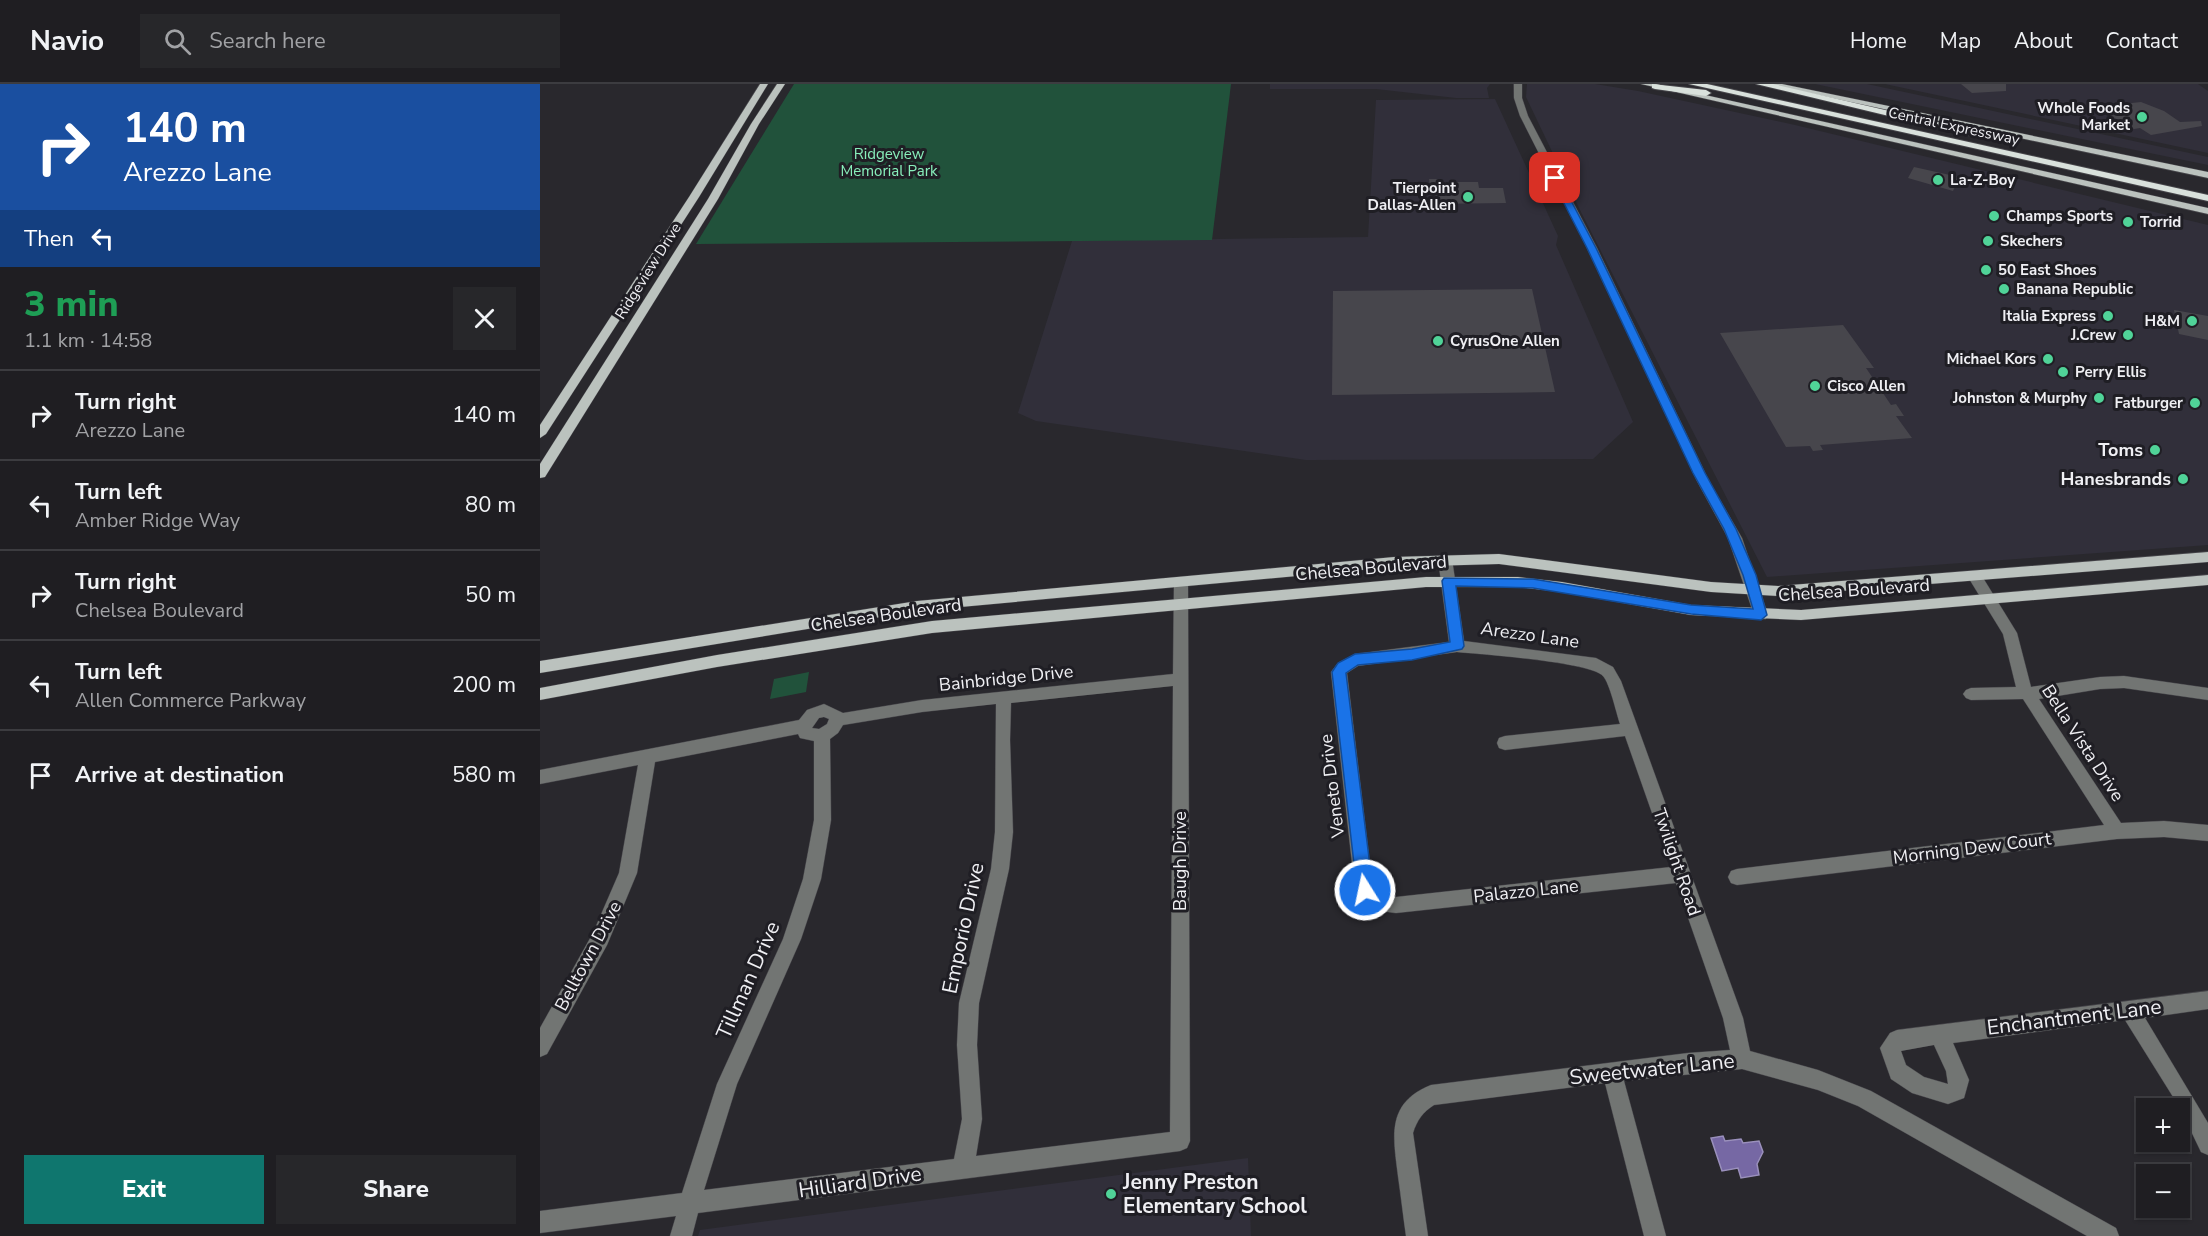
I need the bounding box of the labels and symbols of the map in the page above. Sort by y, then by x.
place label: Whole Foods Market [2037,98,2130,135]
street label: Central Expressway [1886,102,2022,150]
marker: Whole Foods Market [2135,110,2149,124]
park label: Ridgeview Memorial Park [840,144,938,181]
pin [1529,152,1580,203]
place label: La-Z-Boy [1950,170,2015,190]
marker: La-Z-Boy [1931,173,1945,187]
place label: Tierpoint Dallas-Allen [1367,178,1456,215]
marker: Tierpoint Dallas-Allen [1461,190,1475,204]
place label: Champs Sports [2006,206,2113,226]
marker: Champs Sports [1987,209,2001,223]
place label: Torrid [2140,212,2181,232]
marker: Torrid [2121,215,2135,229]
street label: Ridgeview Drive [610,219,686,323]
place label: Skechers [2000,231,2063,251]
marker: Skechers [1981,234,1995,248]
place label: 50 East Shoes [1998,260,2097,280]
marker: 50 East Shoes [1979,263,1993,277]
place label: Banana Republic [2016,279,2133,299]
marker: Banana Republic [1997,282,2011,296]
place label: Italia Express [2002,306,2096,326]
marker: Italia Express [2101,309,2115,323]
place label: H&M [2144,311,2180,331]
marker: H&M [2185,314,2199,328]
place label: J.Crew [2070,325,2116,345]
marker: J.Crew [2121,328,2135,342]
place label: CyrusOne Allen [1450,331,1560,351]
marker: CyrusOne Allen [1431,334,1445,348]
place label: Michael Kors [1947,349,2036,369]
marker: Michael Kors [2041,352,2055,366]
place label: Perry Ellis [2075,362,2146,382]
marker: Perry Ellis [2056,365,2070,379]
place label: Cisco Allen [1827,376,1906,396]
marker: Cisco Allen [1808,379,1822,393]
place label: Johnston & Murphy [1952,388,2087,408]
marker: Johnston & Murphy [2092,391,2106,405]
place label: Fatburger [2114,393,2183,413]
marker: Fatburger [2188,396,2202,410]
place label: Toms [2098,438,2143,462]
marker: Toms [2148,443,2162,457]
place label: Hanesbrands [2060,467,2171,491]
marker: Hanesbrands [2176,472,2190,486]
street label: Chelsea Boulevard [1294,549,1448,587]
street label: Chelsea Boulevard [1777,573,1931,607]
street label: Chelsea Boulevard [809,593,963,637]
street label: Arezzo Lane [1479,616,1581,654]
street label: Bainbridge Drive [938,659,1074,697]
street label: Bella Vista Drive [2036,680,2130,806]
street label: Veneto Drive [1314,733,1350,840]
street label: Twilight Road [1647,805,1707,919]
street label: Baugh Drive [1168,811,1192,911]
street label: Morning Dew Court [1892,826,2053,870]
position arrow [1333,858,1397,922]
street label: Emporio Drive [935,860,991,996]
street label: Palazzo Lane [1472,874,1580,908]
street label: Belltown Drive [549,897,627,1015]
street label: Tillman Drive [710,917,786,1043]
street label: Enchantment Lane [1985,992,2163,1042]
street label: Sweetwater Lane [1568,1046,1736,1092]
street label: Hilliard Drive [797,1159,923,1205]
place label: Jenny Preston Elementary School [1122,1168,1307,1220]
marker: Jenny Preston Elementary School [1104,1187,1118,1201]

